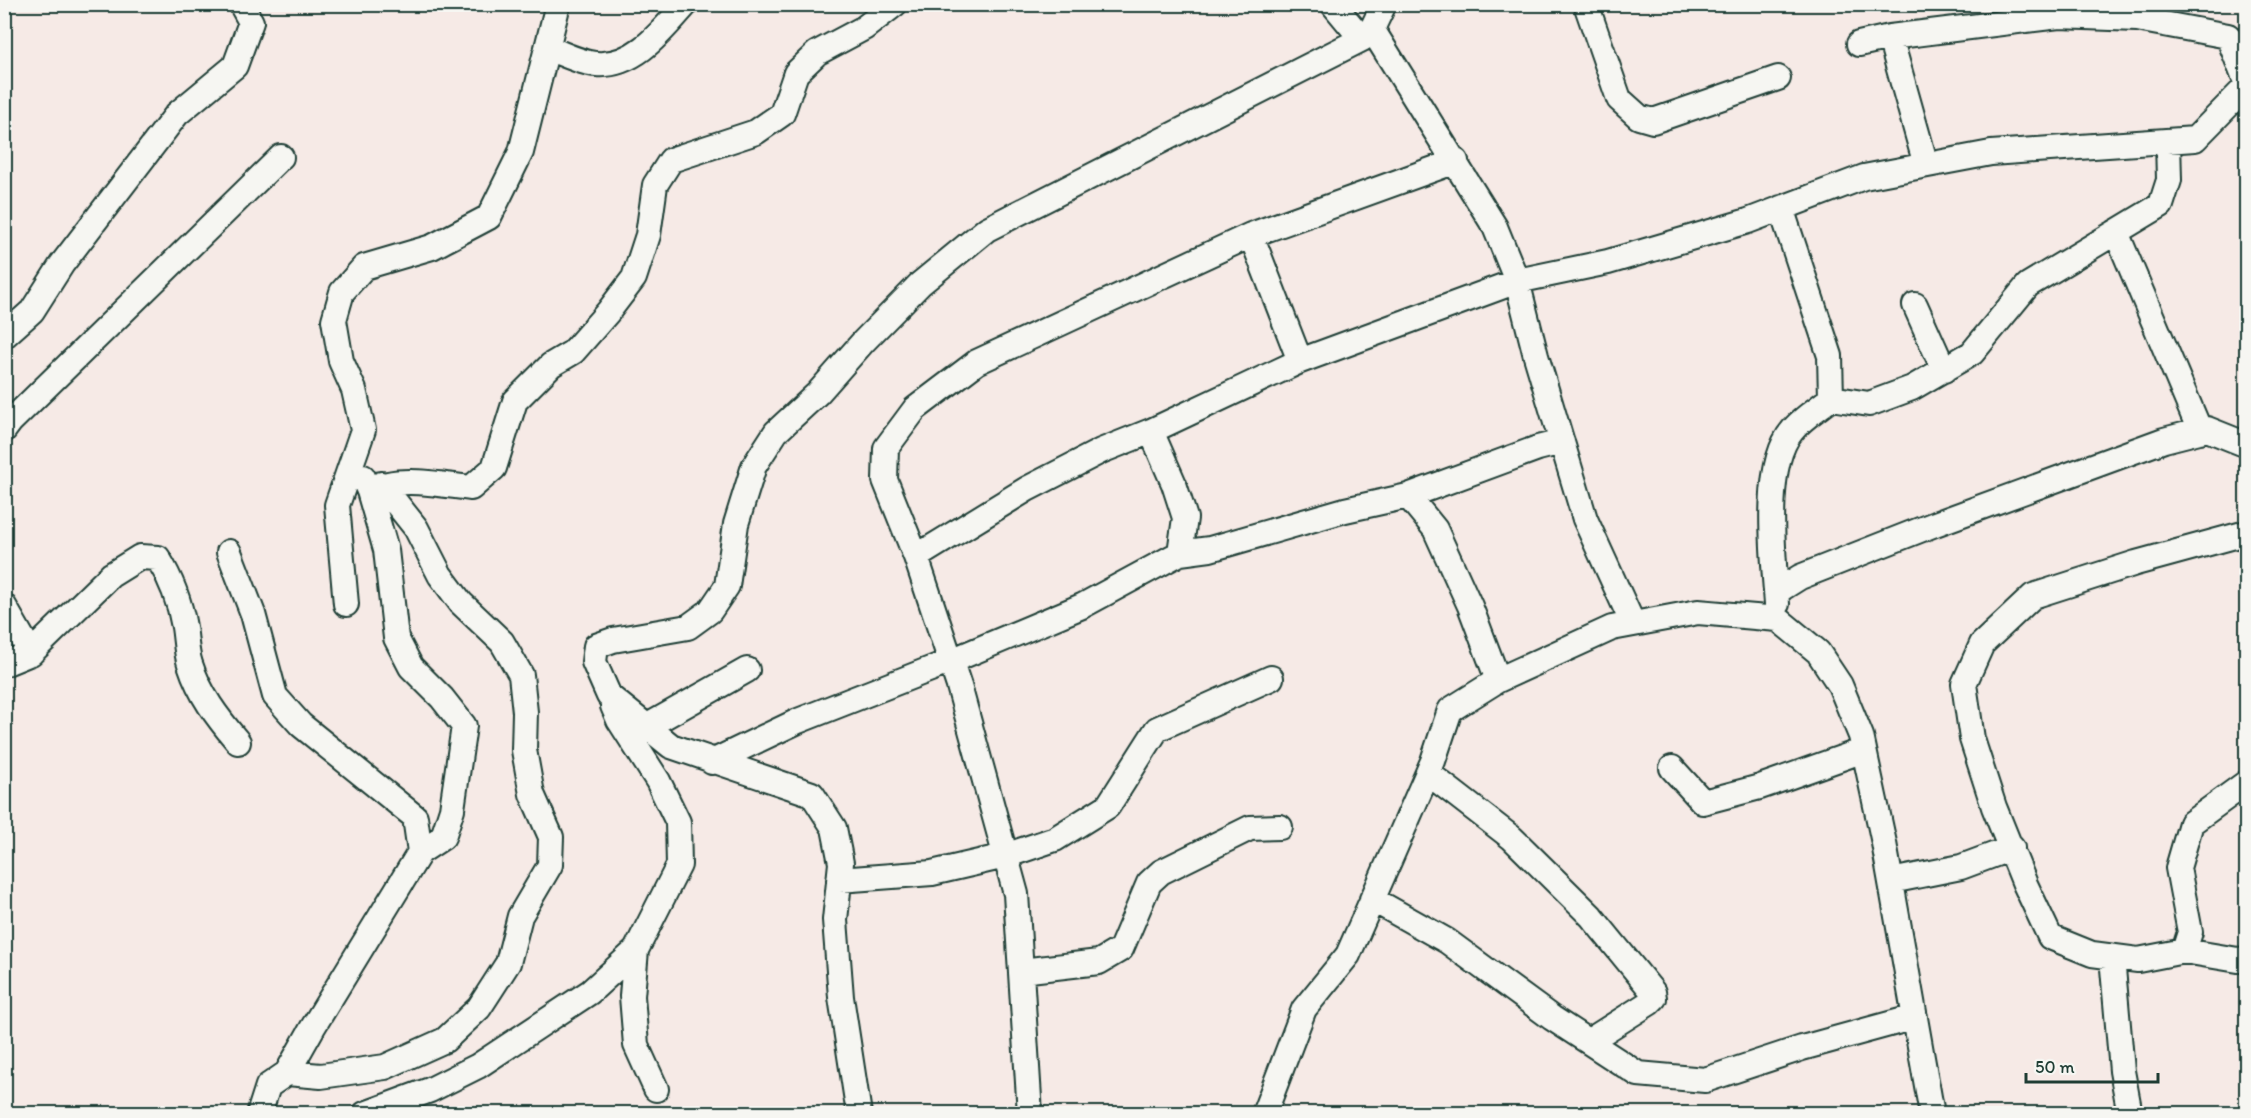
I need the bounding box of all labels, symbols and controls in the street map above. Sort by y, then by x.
scale bar [2026,1046,2158,1084]
text: 50 m [2035,1056,2075,1078]

